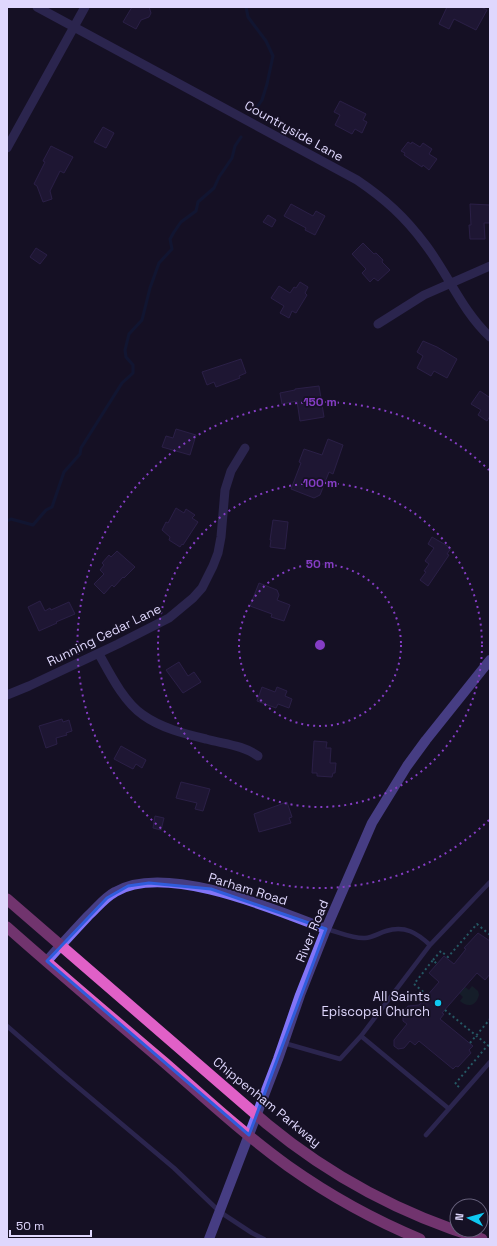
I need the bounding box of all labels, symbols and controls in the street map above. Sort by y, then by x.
street label: Countryside Lane [241,97,347,165]
text: 150 m [303,394,337,410]
text: 100 m [303,475,337,491]
text: 50 m [306,556,334,572]
street label: Running Cedar Lane [44,600,164,670]
centre of rings [313,638,327,652]
street label: Parham Road [206,869,290,909]
street label: River Road [292,897,332,965]
place label: All Saints Episcopal Church [322,988,430,1020]
marker: All Saints Episcopal Church [433,998,443,1008]
street label: Chippenham Parkway [209,1053,325,1151]
north arrow [449,1198,489,1238]
scale bar [10,1212,91,1238]
text: N [452,1213,466,1221]
text: 50 m [16,1218,44,1234]

